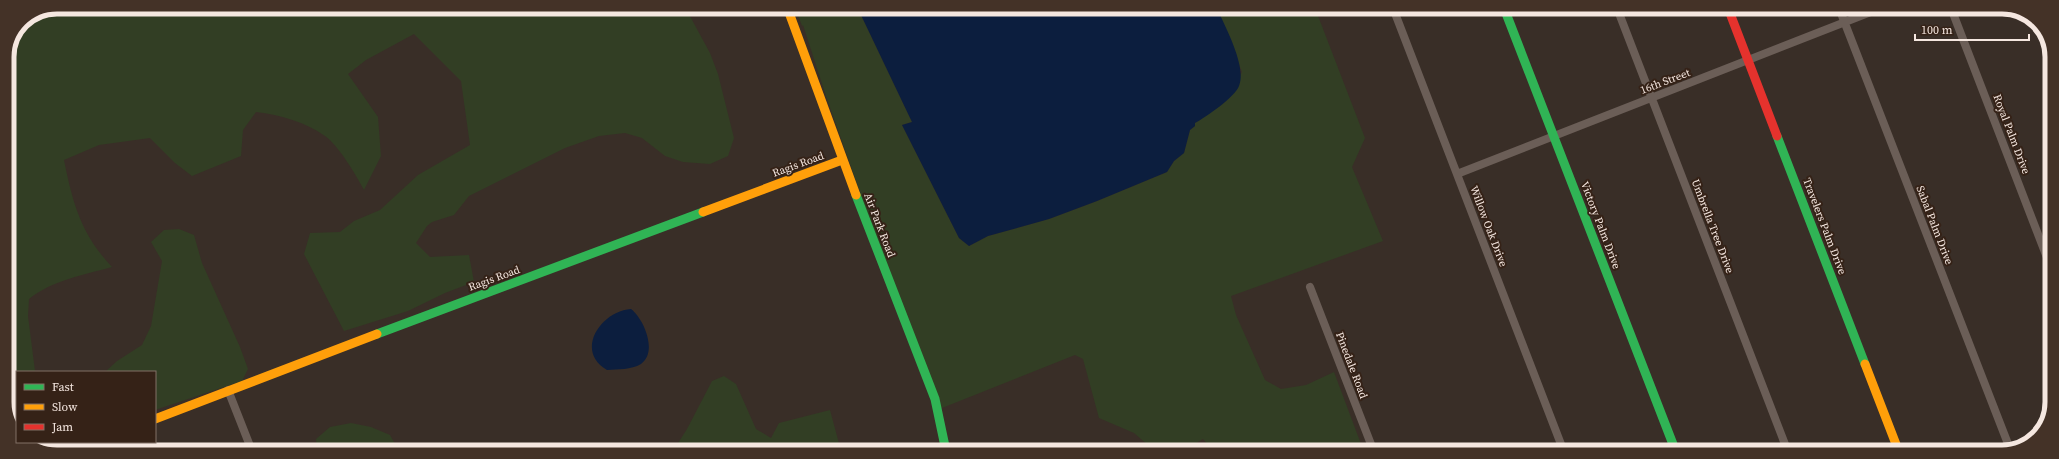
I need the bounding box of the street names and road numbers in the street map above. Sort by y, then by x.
street label: 16th Street [1638,65,1693,98]
street label: Royal Palm Drive [1989,92,2034,177]
street label: Ragis Road [770,148,827,181]
street label: Travelers Palm Drive [1799,176,1850,277]
street label: Umbrella Tree Drive [1688,177,1738,276]
street label: Victory Palm Drive [1577,179,1624,271]
street label: Willow Oak Drive [1466,184,1511,269]
street label: Sabal Palm Drive [1913,184,1957,267]
street label: Air Park Road [860,191,899,260]
street label: Ragis Road [466,262,523,295]
street label: Pinedale Road [1332,330,1371,401]

